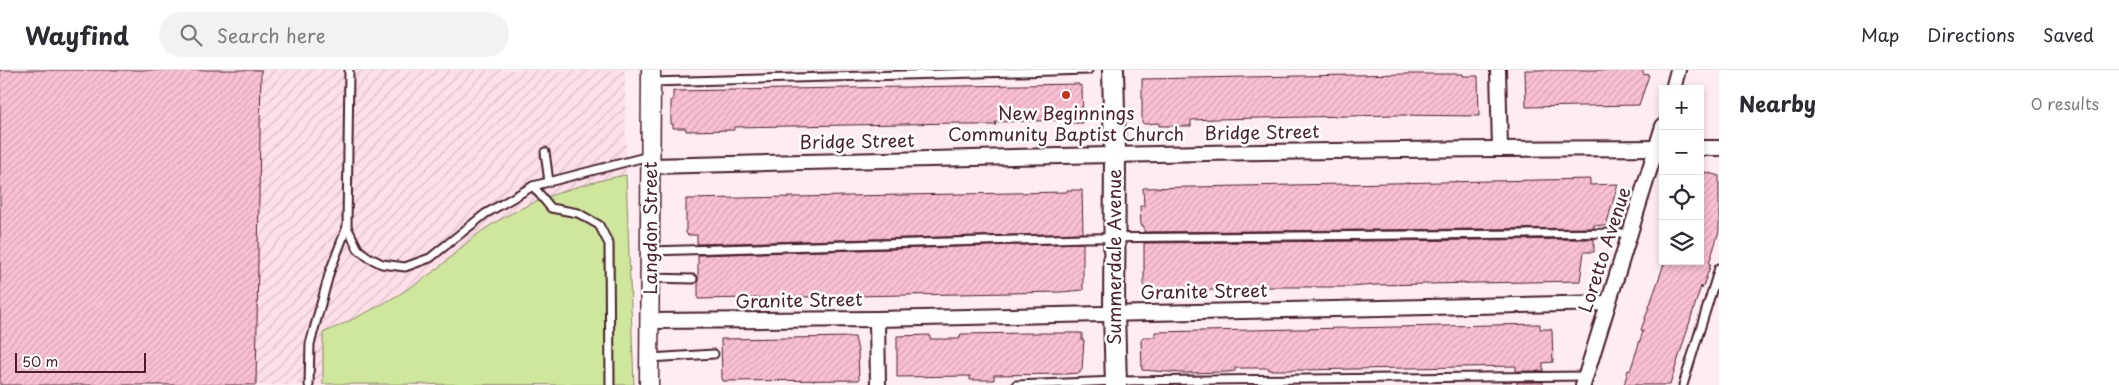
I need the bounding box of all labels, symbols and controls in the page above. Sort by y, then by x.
search box [159,12,509,57]
text: Wayfind [25,17,129,53]
icon: search [177,21,205,49]
text: Search here [217,21,325,49]
text: Map [1861,21,1899,48]
text: Directions [1927,21,2015,48]
text: Saved [2043,21,2094,48]
map controls [1659,85,1704,265]
button: + [1659,85,1704,130]
text: Nearby [1739,87,1816,119]
marker: New Beginnings Community Baptist Church [1060,89,1072,101]
text: 0 results [2031,91,2099,115]
place label: New Beginnings Community Baptist Church [948,99,1184,147]
street label: Bridge Street [1204,117,1320,146]
street label: Bridge Street [799,126,915,155]
button: − [1659,130,1704,175]
street label: Langdon Street [636,161,663,295]
street label: Summerdale Avenue [1100,169,1127,345]
button: locate [1659,175,1704,220]
street label: Loretto Avenue [1571,183,1637,316]
button: layers [1659,220,1704,265]
street label: Granite Street [1140,276,1268,305]
street label: Granite Street [735,285,863,314]
scale bar [15,350,146,373]
text: 50 m [22,351,58,372]

